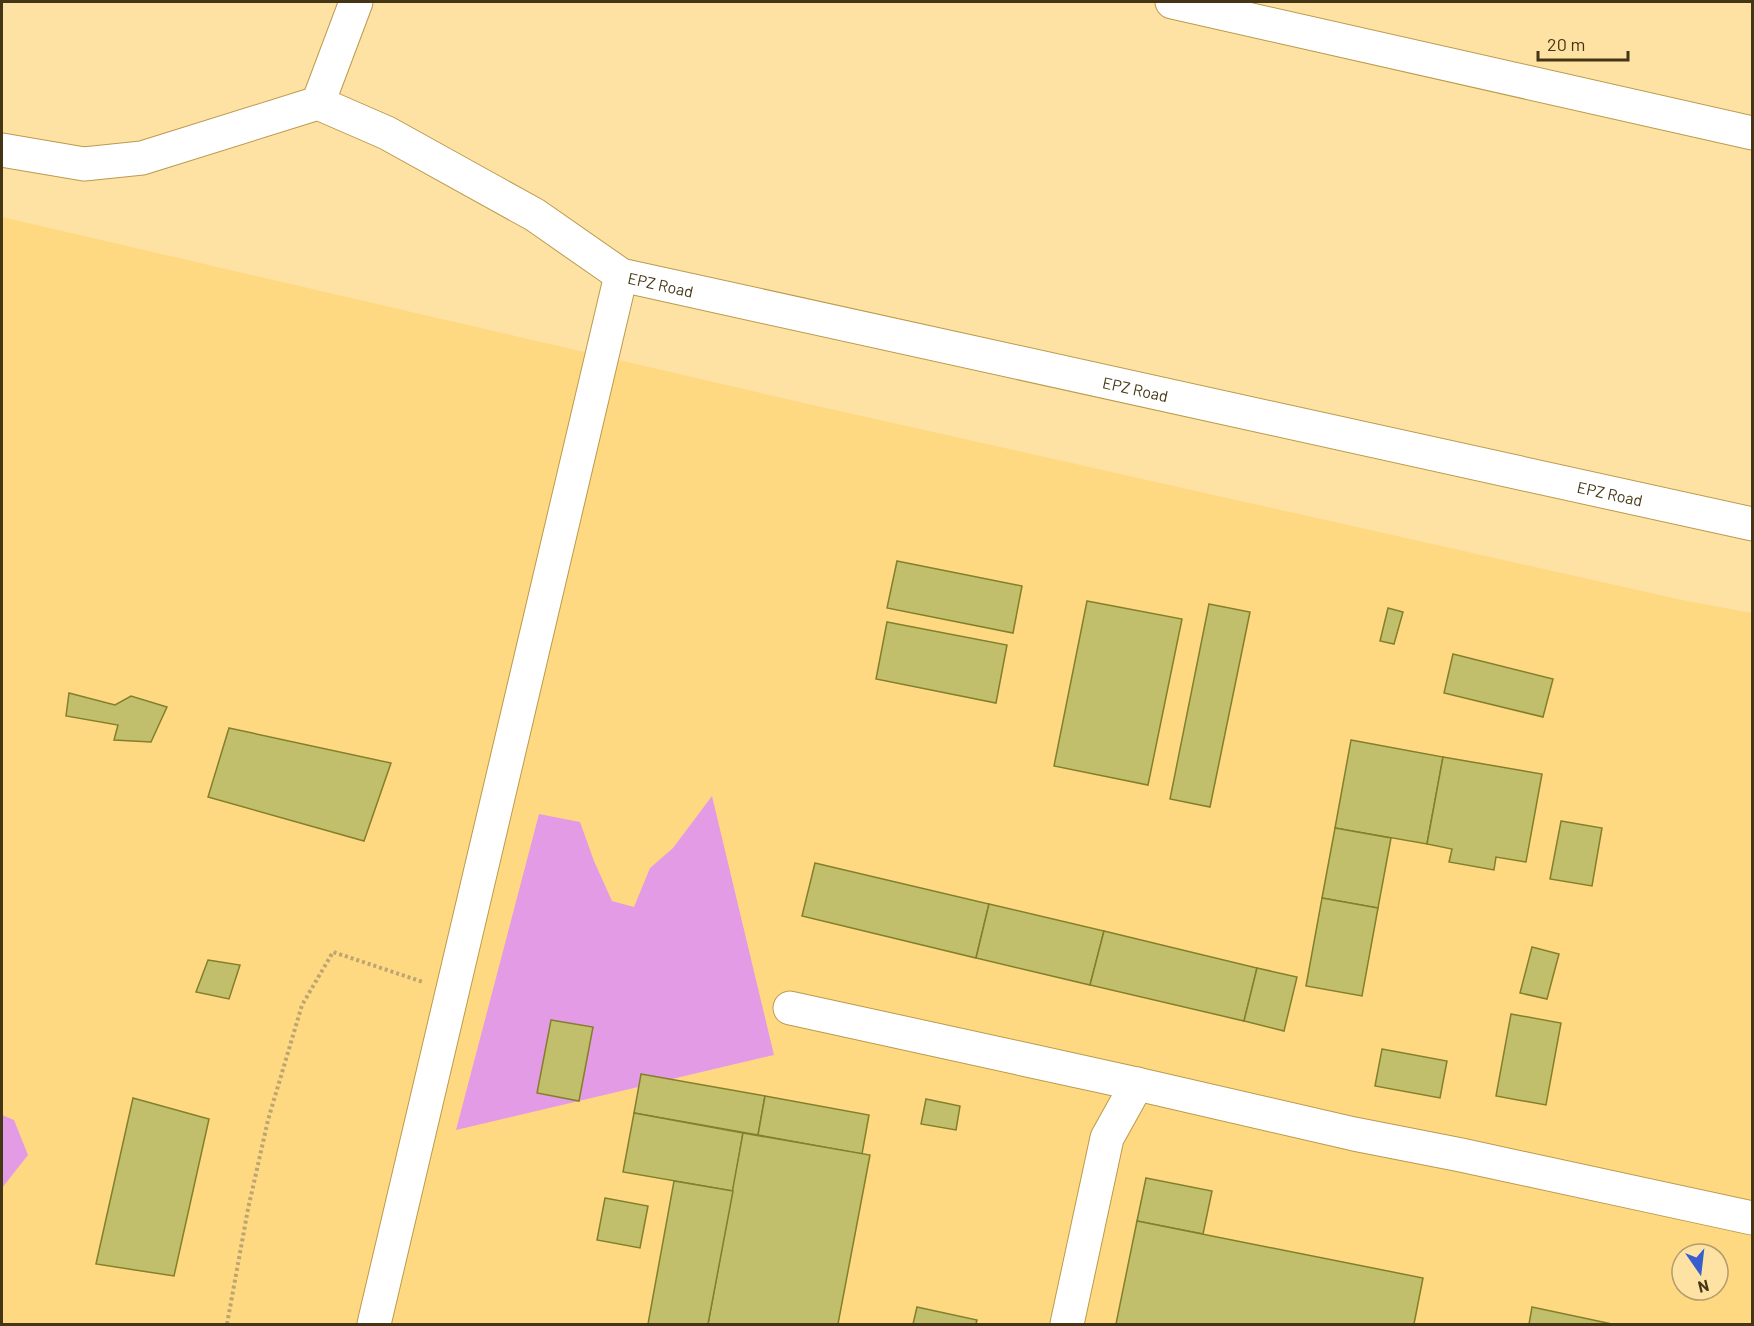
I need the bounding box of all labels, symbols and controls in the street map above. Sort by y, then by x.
scale bar [1538,24,1628,62]
text: 20 m [1547,33,1585,55]
street label: EPZ Road [626,267,695,300]
street label: EPZ Road [1101,372,1170,405]
street label: EPZ Road [1576,476,1645,509]
north arrow [1670,1242,1730,1302]
text: N [1696,1277,1711,1298]

